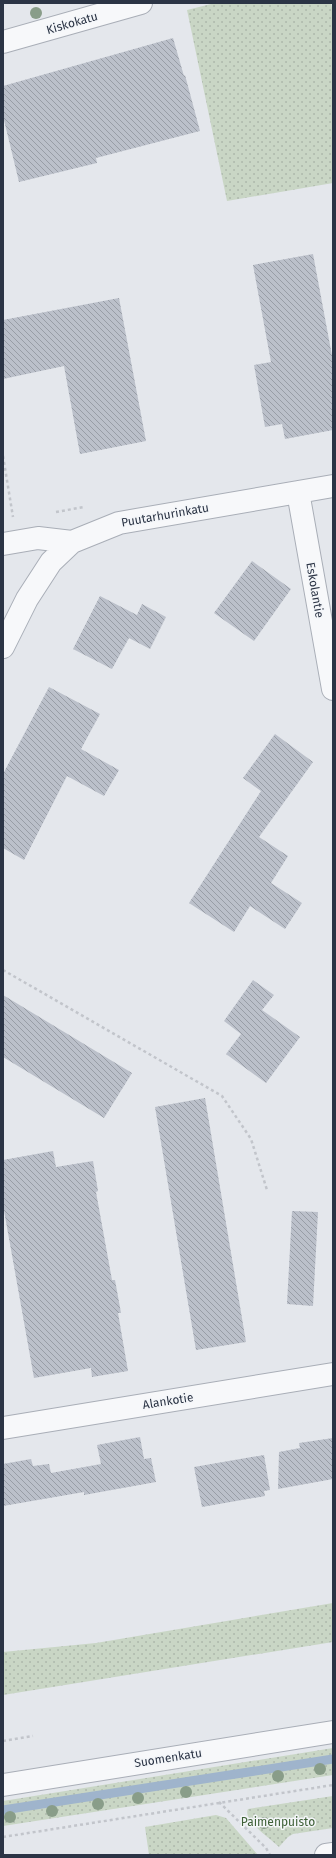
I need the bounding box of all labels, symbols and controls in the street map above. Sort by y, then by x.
street label: Kiskokatu [45,9,99,37]
street label: Puutarhurinkatu [120,500,210,530]
street label: Eskolantie [303,561,327,619]
street label: Alankotie [142,1390,194,1412]
street label: Suomenkatu [133,1746,203,1770]
park label: Paimenpuisto [241,1815,315,1829]

